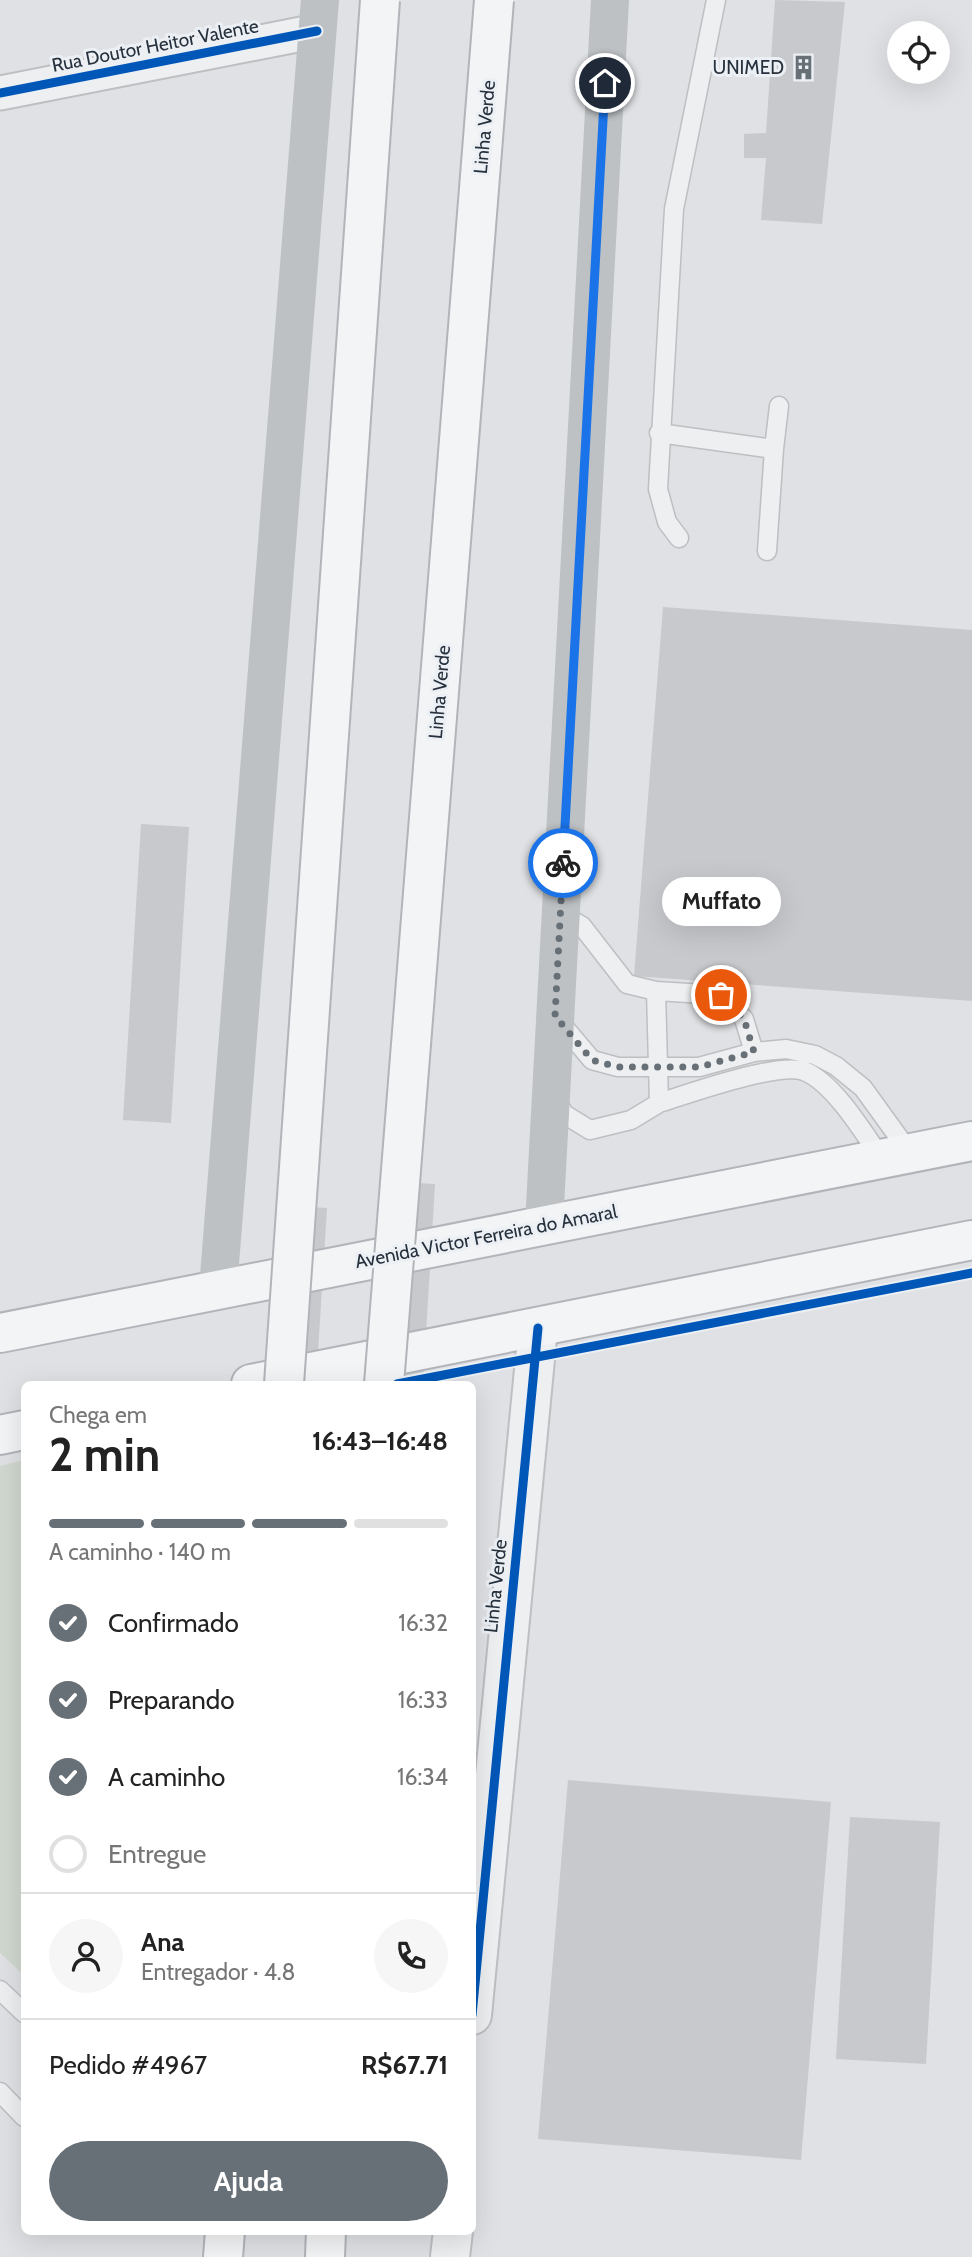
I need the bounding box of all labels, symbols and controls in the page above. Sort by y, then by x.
street label: Rua Doutor Heitor Valente [50,14,261,77]
map controls [887,21,950,84]
button: locate [887,21,950,84]
pin [575,53,635,113]
building icon: UNIMED [790,53,818,81]
place label: UNIMED [712,56,784,79]
icon: home [586,64,624,102]
street label: Linha Verde [469,79,500,175]
street label: Linha Verde [424,644,455,740]
courier [528,828,598,898]
icon: bike [544,844,582,882]
callout: Muffato [662,876,780,925]
text: Muffato [682,887,761,915]
pin [691,965,751,1025]
icon: bag [702,976,740,1014]
street label: Avenida Victor Ferreira do Amaral [353,1200,620,1273]
text: Chega em [49,1401,147,1429]
text: 16:43–16:48 [312,1425,448,1457]
text: 2 min [49,1427,160,1483]
text: A caminho · 140 m [49,1538,231,1566]
street label: Linha Verde [479,1538,512,1634]
icon: check [49,1604,87,1642]
text: Confirmado [108,1607,239,1639]
text: 16:32 [398,1609,448,1637]
icon: check [49,1681,87,1719]
text: Preparando [108,1684,235,1716]
text: 16:33 [398,1686,448,1714]
icon: check [49,1758,87,1796]
text: A caminho [108,1761,225,1793]
text: 16:34 [397,1763,448,1791]
text: Entregue [108,1838,206,1870]
button: person [49,1919,123,1993]
button: phone [374,1919,448,1993]
text: Ana [141,1926,185,1958]
text: Entregador · 4.8 [141,1958,295,1986]
text: Pedido #4967 [49,2049,207,2081]
text: R$67.71 [361,2049,448,2081]
button: Ajuda [49,2141,448,2221]

